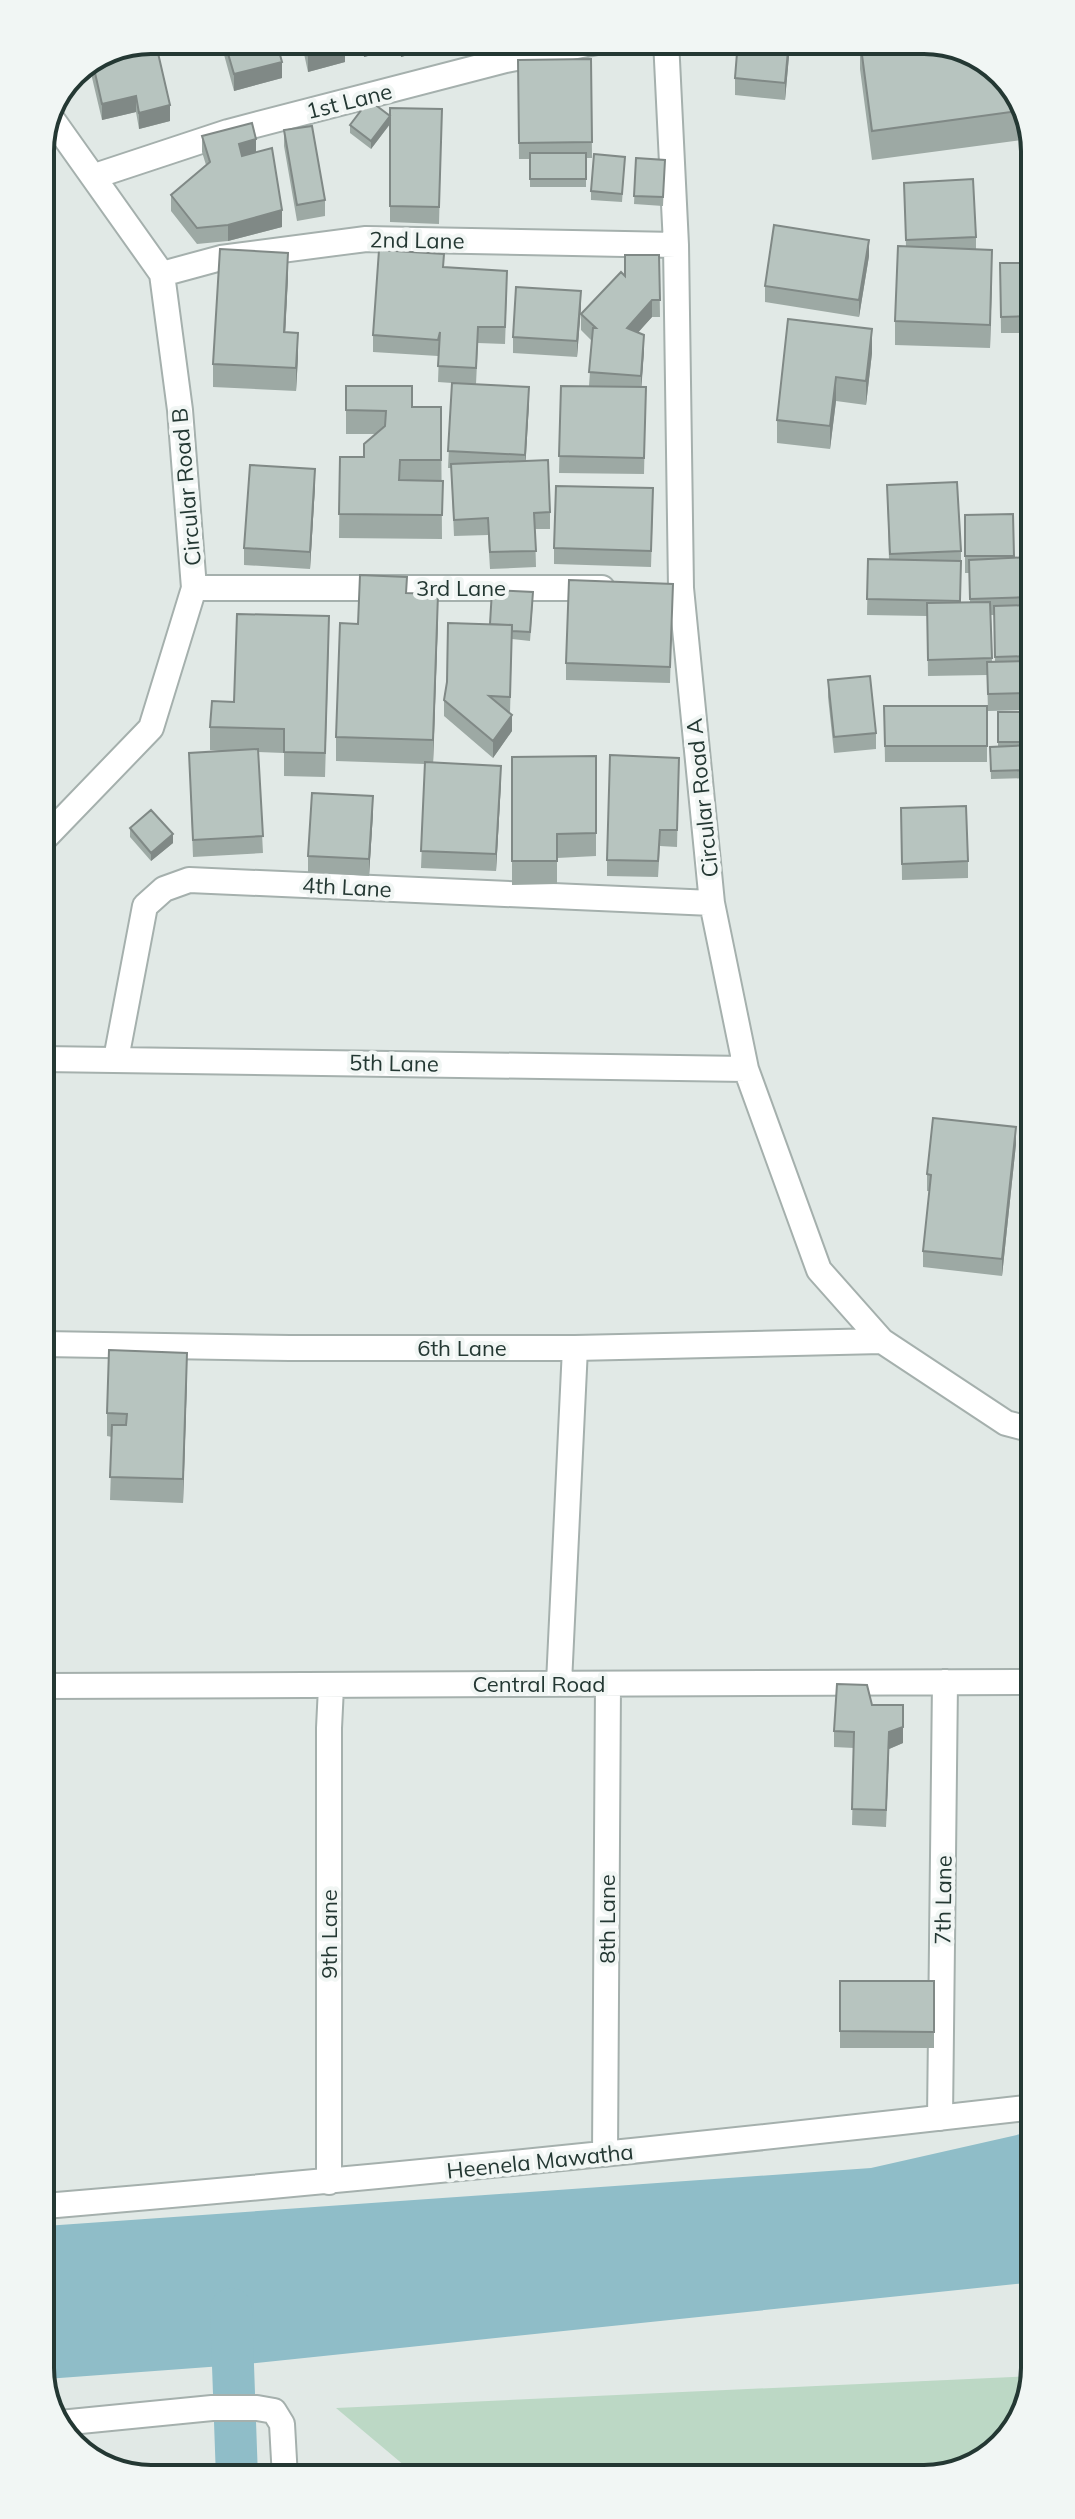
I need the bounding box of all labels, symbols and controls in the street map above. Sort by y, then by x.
street label: 1st Lane [303,77,395,125]
street label: 2nd Lane [369,225,465,255]
street label: Circular Road B [165,407,207,567]
street label: 3rd Lane [416,574,506,602]
street label: Circular Road A [680,717,724,879]
street label: 4th Lane [302,871,392,903]
street label: 5th Lane [349,1048,439,1078]
street label: 6th Lane [417,1334,507,1362]
street label: Central Road [473,1670,605,1698]
street label: 7th Lane [928,1855,958,1945]
street label: 8th Lane [593,1874,621,1964]
street label: 9th Lane [315,1889,343,1979]
street label: Heenela Mawatha [445,2137,635,2185]

